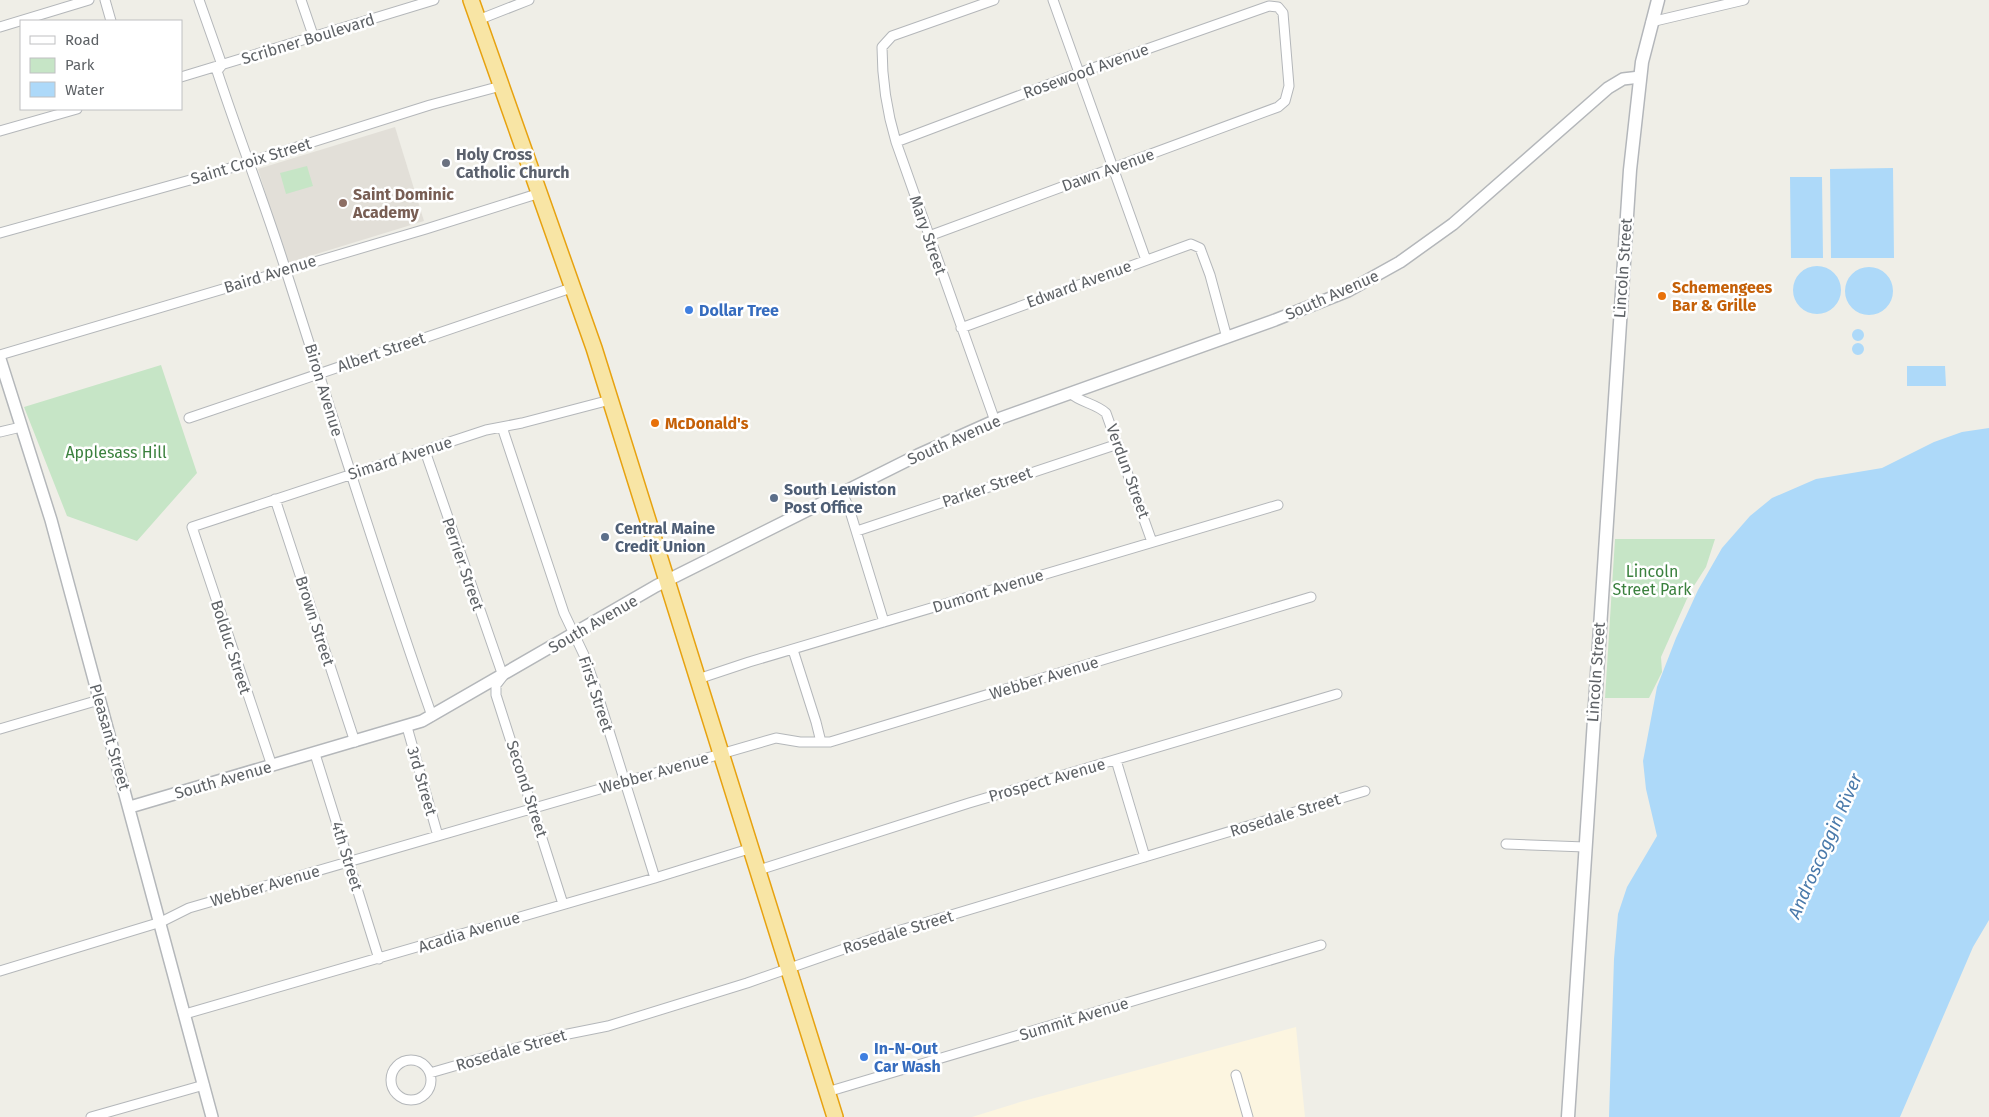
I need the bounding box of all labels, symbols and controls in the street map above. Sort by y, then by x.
street label: Scribner Boulevard [239,10,377,68]
legend [20,20,182,110]
text: Road [65,31,100,49]
street label: Rosewood Avenue [1021,39,1151,103]
text: Park [65,56,95,74]
text: Water [65,81,104,99]
street label: Saint Croix Street [188,134,314,188]
street label: Dawn Avenue [1059,144,1157,196]
place label: Holy Cross Catholic Church [456,145,570,182]
marker: Holy Cross Catholic Church [440,157,452,169]
place label: Saint Dominic Academy [352,185,454,222]
street label: Mary Street [906,193,951,277]
marker: Saint Dominic Academy [337,197,349,209]
street label: Lincoln Street [1610,217,1636,319]
street label: Baird Avenue [222,251,318,297]
street label: Edward Avenue [1024,256,1134,312]
street label: South Avenue [1283,266,1381,324]
place label: Schemengees Bar & Grille [1672,278,1773,315]
marker: Schemengees Bar & Grille [1656,290,1668,302]
place label: Dollar Tree [699,301,779,320]
marker: Dollar Tree [683,304,695,316]
street label: Albert Street [335,328,428,376]
street label: Biron Avenue [301,341,347,439]
street label: South Avenue [905,411,1003,469]
place label: McDonald's [665,414,749,433]
marker: McDonald's [649,417,661,429]
street label: Verdun Street [1102,421,1154,521]
street label: Simard Avenue [346,432,454,484]
park label: Applesass Hill [65,443,167,462]
street label: Parker Street [940,463,1035,511]
place label: South Lewiston Post Office [784,480,896,517]
marker: South Lewiston Post Office [768,492,780,504]
street label: Perrier Street [438,515,488,613]
place label: Central Maine Credit Union [615,519,715,556]
marker: Central Maine Credit Union [599,531,611,543]
park label: Lincoln Street Park [1612,562,1692,599]
street label: Dumont Avenue [930,565,1046,617]
street label: Brown Street [292,574,339,668]
street label: South Avenue [545,591,641,657]
street label: Bolduc Street [207,598,255,697]
street label: Lincoln Street [1583,621,1609,723]
street label: Webber Avenue [987,652,1101,704]
street label: First Street [575,654,617,735]
street label: Pleasant Street [86,682,134,793]
street label: Second Street [502,738,552,840]
street label: 3rd Street [403,744,441,818]
street label: Webber Avenue [597,748,711,798]
street label: Prospect Avenue [986,754,1108,806]
street label: South Avenue [172,757,274,803]
water label: Androscoggin River [1783,769,1867,923]
street label: Rosedale Street [1228,789,1343,841]
street label: 4th Street [327,819,367,893]
street label: Webber Avenue [208,861,322,911]
street label: Rosedale Street [841,906,956,958]
street label: Acadia Avenue [416,907,522,957]
street label: Summit Avenue [1017,993,1131,1045]
street label: Rosedale Street [454,1025,569,1075]
place label: In-N-Out Car Wash [874,1039,941,1076]
marker: In-N-Out Car Wash [858,1051,870,1063]

